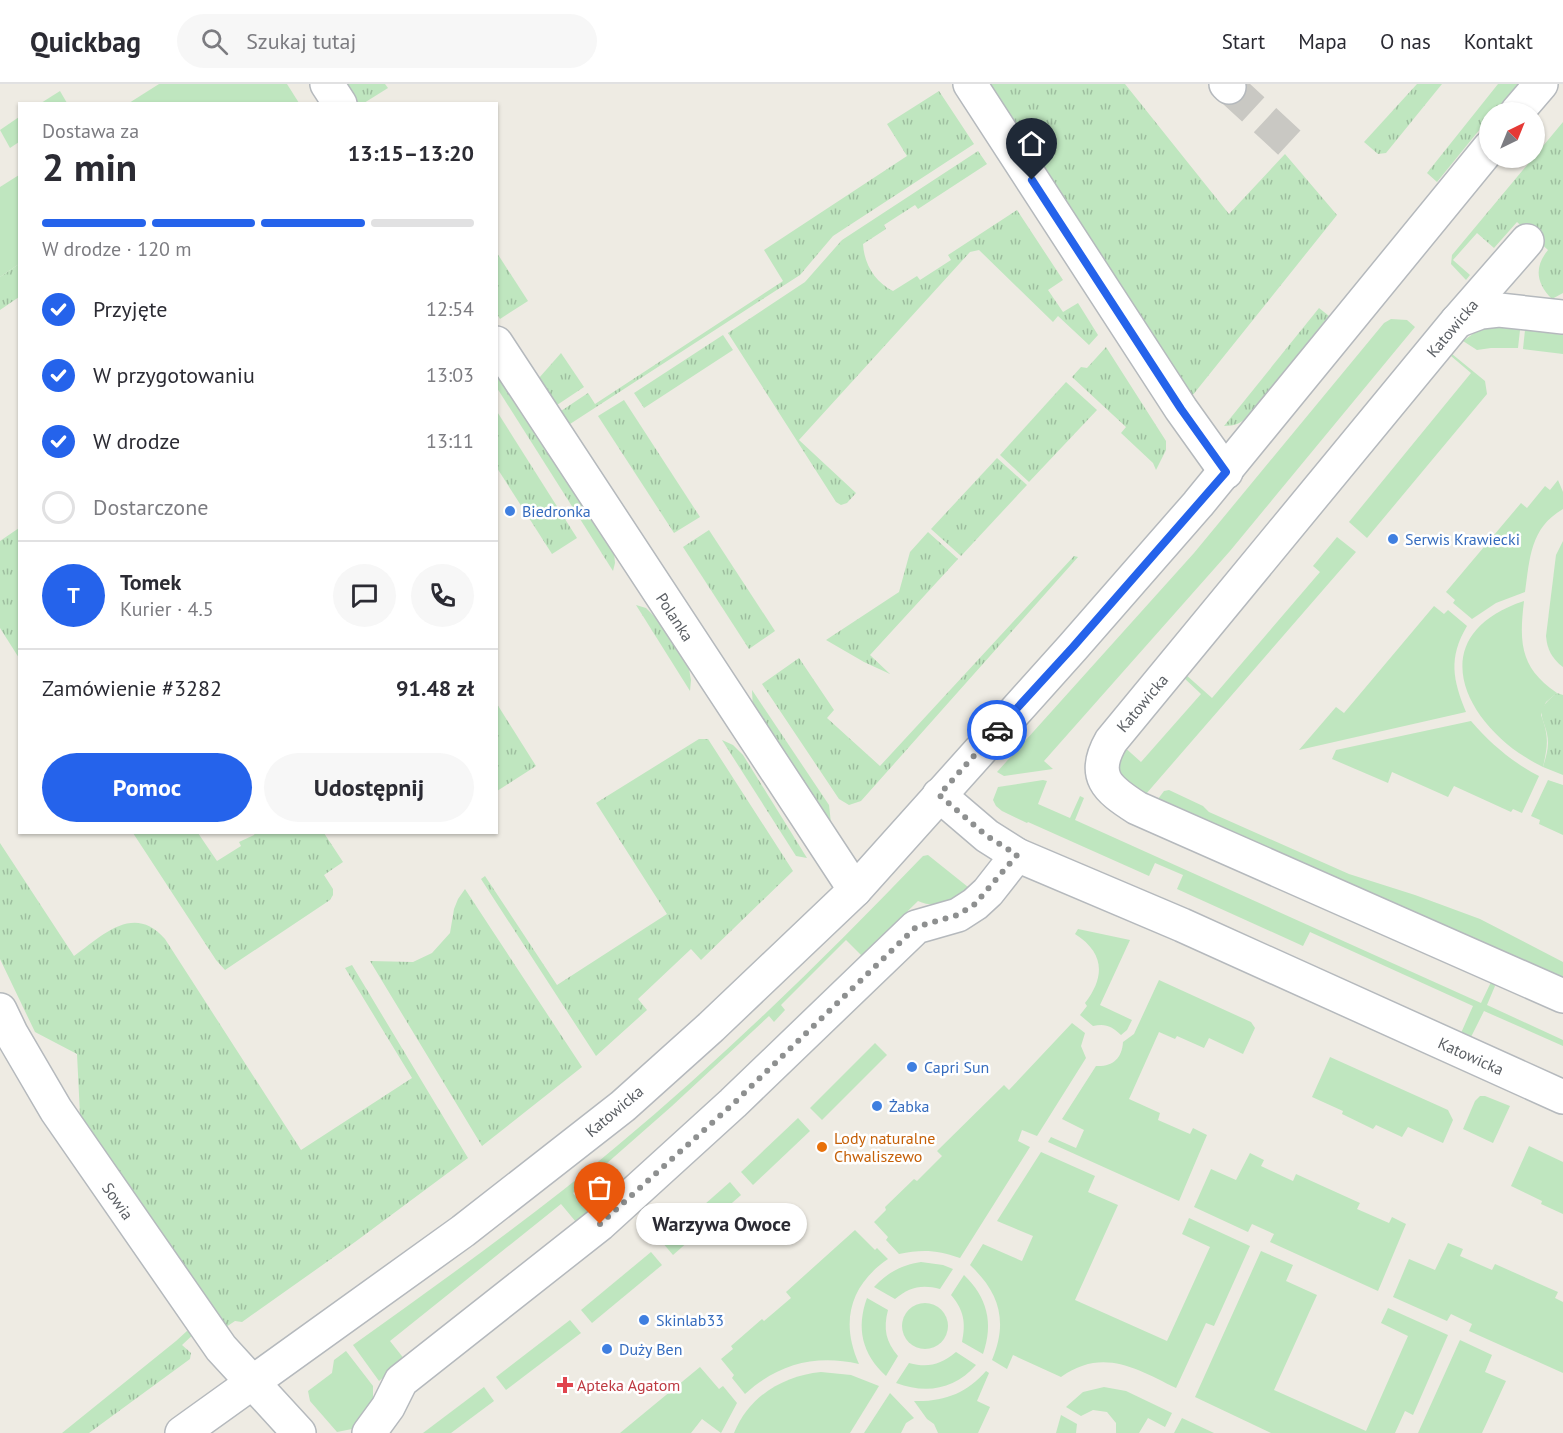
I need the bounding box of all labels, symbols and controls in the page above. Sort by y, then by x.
search box [177,14,597,68]
text: Quickbag [30,23,141,60]
icon: search [198,25,231,58]
text: Szukaj tutaj [246,27,356,55]
text: Start [1222,28,1265,55]
text: Mapa [1298,28,1347,55]
text: O nas [1380,28,1431,55]
text: Kontakt [1464,28,1533,55]
north arrow [1479,102,1545,168]
map controls [1479,102,1545,168]
text: Dostawa za [42,118,139,144]
pin [1006,118,1057,180]
icon: home [1015,127,1048,160]
text: 13:15–13:20 [348,139,474,167]
text: 2 min [42,141,137,192]
text: W drodze · 120 m [42,236,192,262]
icon: check [42,293,75,326]
text: Przyjęte [93,295,167,323]
street label: Katowicka [1422,295,1482,361]
text: 12:54 [426,296,474,322]
icon: check [42,359,75,392]
text: W przygotowaniu [93,361,255,389]
text: 13:03 [426,362,474,388]
icon: check [42,425,75,458]
text: W drodze [93,427,180,455]
text: 13:11 [426,428,474,454]
text: Dostarczone [93,493,208,521]
place label: Biedronka [522,501,591,521]
marker: Biedronka [503,504,517,518]
place label: Serwis Krawiecki [1405,529,1520,549]
marker: Serwis Krawiecki [1386,532,1400,546]
button: chat [333,564,396,627]
button: phone [411,564,474,627]
text: Tomek [120,568,181,596]
text: T [67,581,80,609]
street label: Polanka [652,589,698,645]
text: Kurier · 4.5 [120,596,214,622]
street label: Katowicka [1112,670,1172,736]
text: Zamówienie #3282 [42,674,222,702]
text: 91.48 zł [396,674,474,702]
courier [967,700,1027,760]
icon: car [981,714,1014,747]
button: Pomoc [42,753,252,822]
button: Udostępnij [264,753,474,822]
street label: Katowicka [1435,1033,1507,1079]
place label: Capri Sun [924,1057,989,1077]
marker: Capri Sun [905,1060,919,1074]
street label: Katowicka [581,1081,647,1141]
place label: Żabka [889,1096,930,1116]
marker: Żabka [870,1099,884,1113]
place label: Lody naturalne Chwaliszewo [834,1128,935,1166]
marker: Lody naturalne Chwaliszewo [815,1140,829,1154]
pin [574,1162,625,1224]
icon: bag [583,1171,616,1204]
street label: Sowia [98,1179,138,1223]
callout: Warzywa Owoce [636,1203,807,1245]
text: Warzywa Owoce [652,1211,791,1237]
place label: Skinlab33 [656,1310,724,1330]
marker: Skinlab33 [637,1313,651,1327]
place label: Duży Ben [619,1339,682,1359]
marker: Duży Ben [600,1342,614,1356]
place label: Apteka Agatom [577,1375,680,1395]
marker: Apteka Agatom [558,1378,572,1392]

